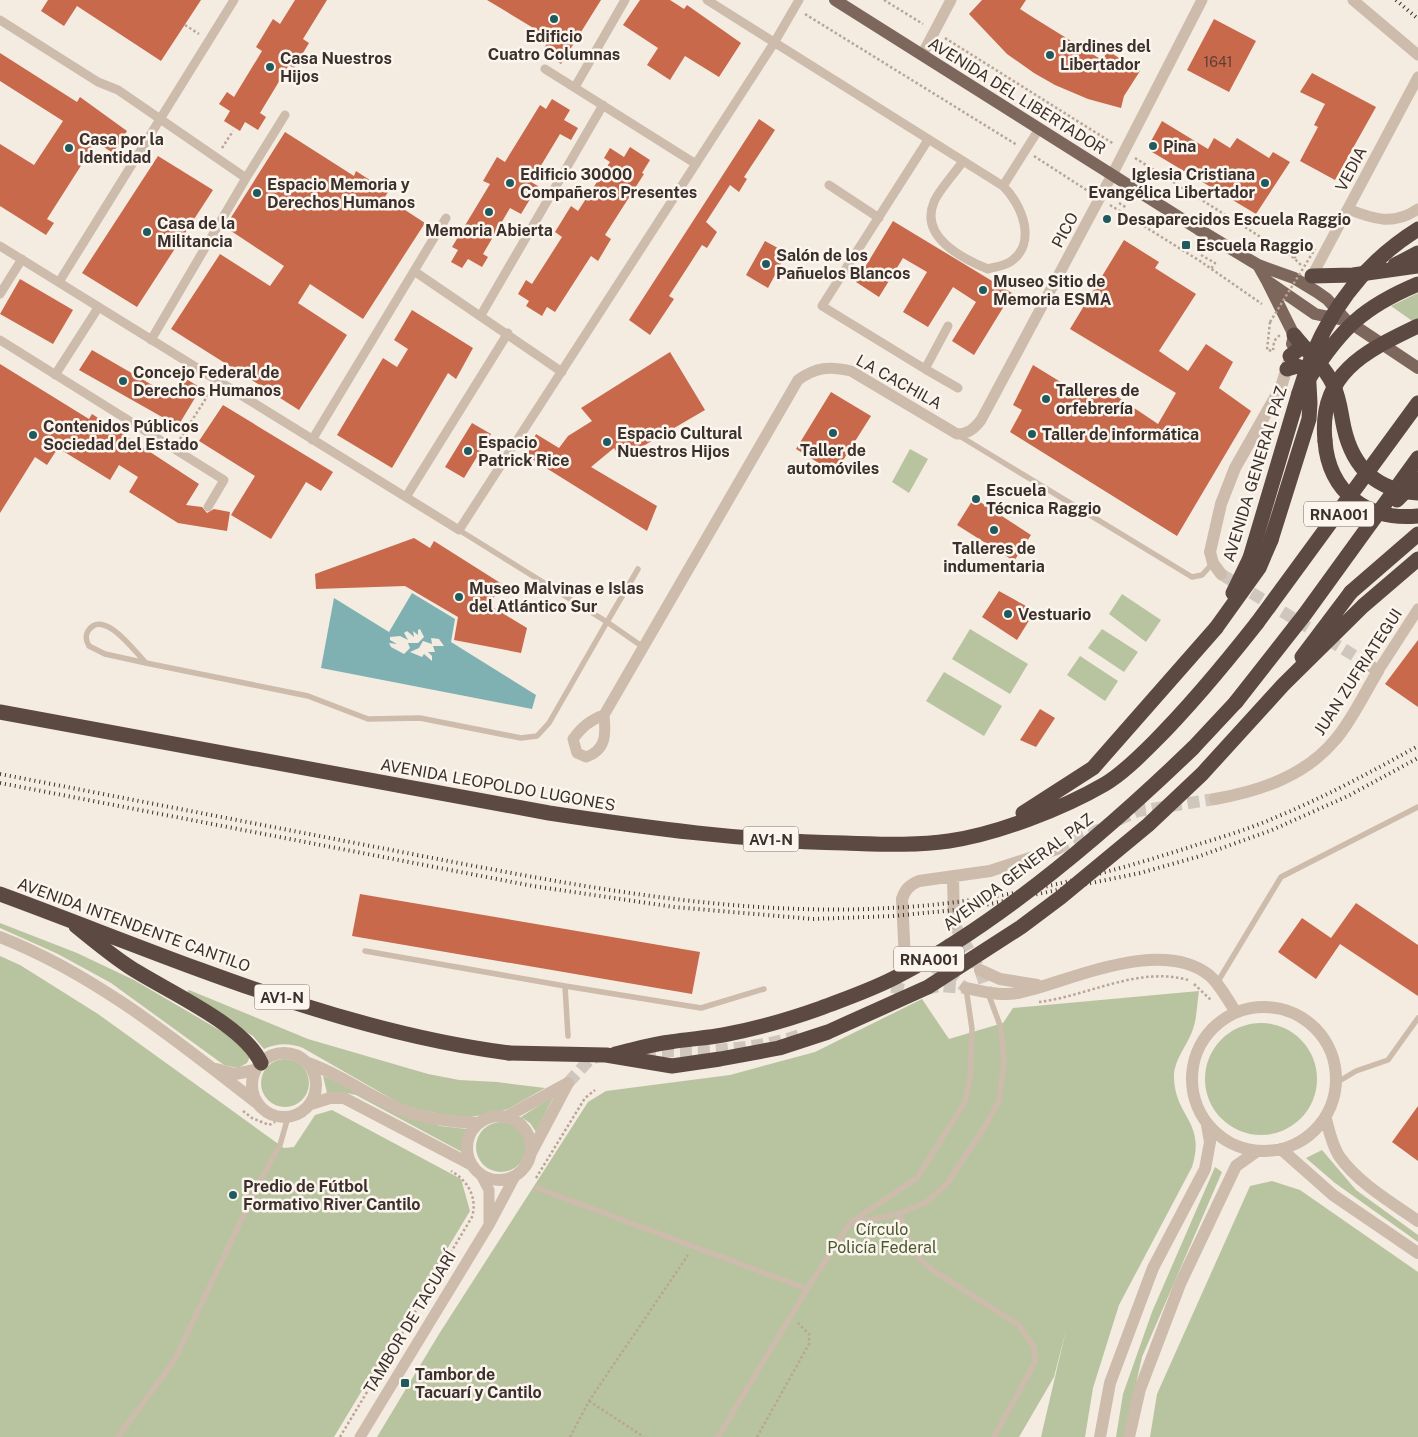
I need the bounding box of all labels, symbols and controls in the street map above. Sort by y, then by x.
marker: Edificio Cuatro Columnas [548,13,560,25]
place label: Edificio Cuatro Columnas [488,27,620,64]
street label: AVENIDA DEL LIBERTADOR [925,33,1109,159]
place label: Jardines del Libertador [1060,37,1151,74]
place label: Casa Nuestros Hijos [280,49,392,86]
marker: Jardines del Libertador [1044,49,1056,61]
house number: 1641 [1204,54,1232,70]
marker: Casa Nuestros Hijos [264,61,276,73]
place label: Casa por la Identidad [79,130,164,167]
place label: Pina [1163,137,1196,156]
marker: Pina [1147,140,1159,152]
marker: Casa por la Identidad [63,142,75,154]
street label: VEDIA [1331,143,1371,195]
place label: Edificio 30000 Compañeros Presentes [520,165,697,202]
place label: Iglesia Cristiana Evangélica Libertador [1088,165,1255,202]
place label: Espacio Memoria y Derechos Humanos [267,175,415,212]
marker: Edificio 30000 Compañeros Presentes [504,177,516,189]
marker: Iglesia Cristiana Evangélica Libertador [1259,177,1271,189]
marker: Espacio Memoria y Derechos Humanos [251,187,263,199]
marker: Memoria Abierta [483,206,495,218]
street label: PICO [1048,209,1082,251]
place label: Desaparecidos Escuela Raggio [1117,210,1351,229]
marker: Desaparecidos Escuela Raggio [1101,213,1113,225]
place label: Casa de la Militancia [157,214,235,251]
place label: Memoria Abierta [425,221,553,240]
marker: Casa de la Militancia [141,226,153,238]
place label: Escuela Raggio [1196,236,1313,255]
marker: Escuela Raggio [1180,239,1192,251]
place label: Salón de los Pañuelos Blancos [776,246,910,283]
marker: Salón de los Pañuelos Blancos [760,258,772,270]
place label: Museo Sitio de Memoria ESMA [993,272,1112,309]
marker: Museo Sitio de Memoria ESMA [977,284,989,296]
street label: LA CACHILA [853,351,945,413]
place label: Concejo Federal de Derechos Humanos [133,363,281,400]
marker: Concejo Federal de Derechos Humanos [117,375,129,387]
place label: Talleres de orfebrería [1056,381,1140,418]
street label: AVENIDA GENERAL PAZ [1219,384,1291,564]
marker: Talleres de orfebrería [1040,393,1052,405]
place label: Contenidos Públicos Sociedad del Estado [43,417,199,454]
place label: Espacio Cultural Nuestros Hijos [617,424,743,461]
place label: Taller de informática [1042,425,1199,444]
marker: Taller de automóviles [827,427,839,439]
marker: Taller de informática [1026,428,1038,440]
marker: Contenidos Públicos Sociedad del Estado [27,429,39,441]
place label: Espacio Patrick Rice [478,433,569,470]
marker: Espacio Cultural Nuestros Hijos [601,436,613,448]
place label: Taller de automóviles [787,441,879,478]
marker: Espacio Patrick Rice [462,445,474,457]
place label: Escuela Técnica Raggio [986,481,1101,518]
marker: Escuela Técnica Raggio [970,493,982,505]
road number: RNA001 [1304,502,1374,526]
marker: Talleres de indumentaria [988,524,1000,536]
place label: Talleres de indumentaria [943,539,1045,576]
place label: Museo Malvinas e Islas del Atlántico Sur [469,579,644,616]
marker: Museo Malvinas e Islas del Atlántico Sur [453,591,465,603]
place label: Vestuario [1018,605,1091,624]
street label: JUAN ZUFRIATEGUI [1310,605,1406,739]
marker: Vestuario [1002,608,1014,620]
street label: AVENIDA LEOPOLDO LUGONES [379,755,617,815]
street label: AVENIDA GENERAL PAZ [939,809,1097,935]
road number: AV1-N [744,826,798,852]
street label: AVENIDA INTENDENTE CANTILO [15,874,253,976]
road number: RNA001 [894,946,964,972]
road number: AV1-N [254,984,310,1010]
place label: Predio de Fútbol Formativo River Cantilo [243,1177,421,1214]
marker: Predio de Fútbol Formativo River Cantilo [227,1189,239,1201]
park label: Círculo Policía Federal [827,1220,937,1257]
street label: TAMBOR DE TACUARÍ [359,1246,460,1397]
place label: Tambor de Tacuarí y Cantilo [415,1365,542,1402]
marker: Tambor de Tacuarí y Cantilo [399,1377,411,1389]

